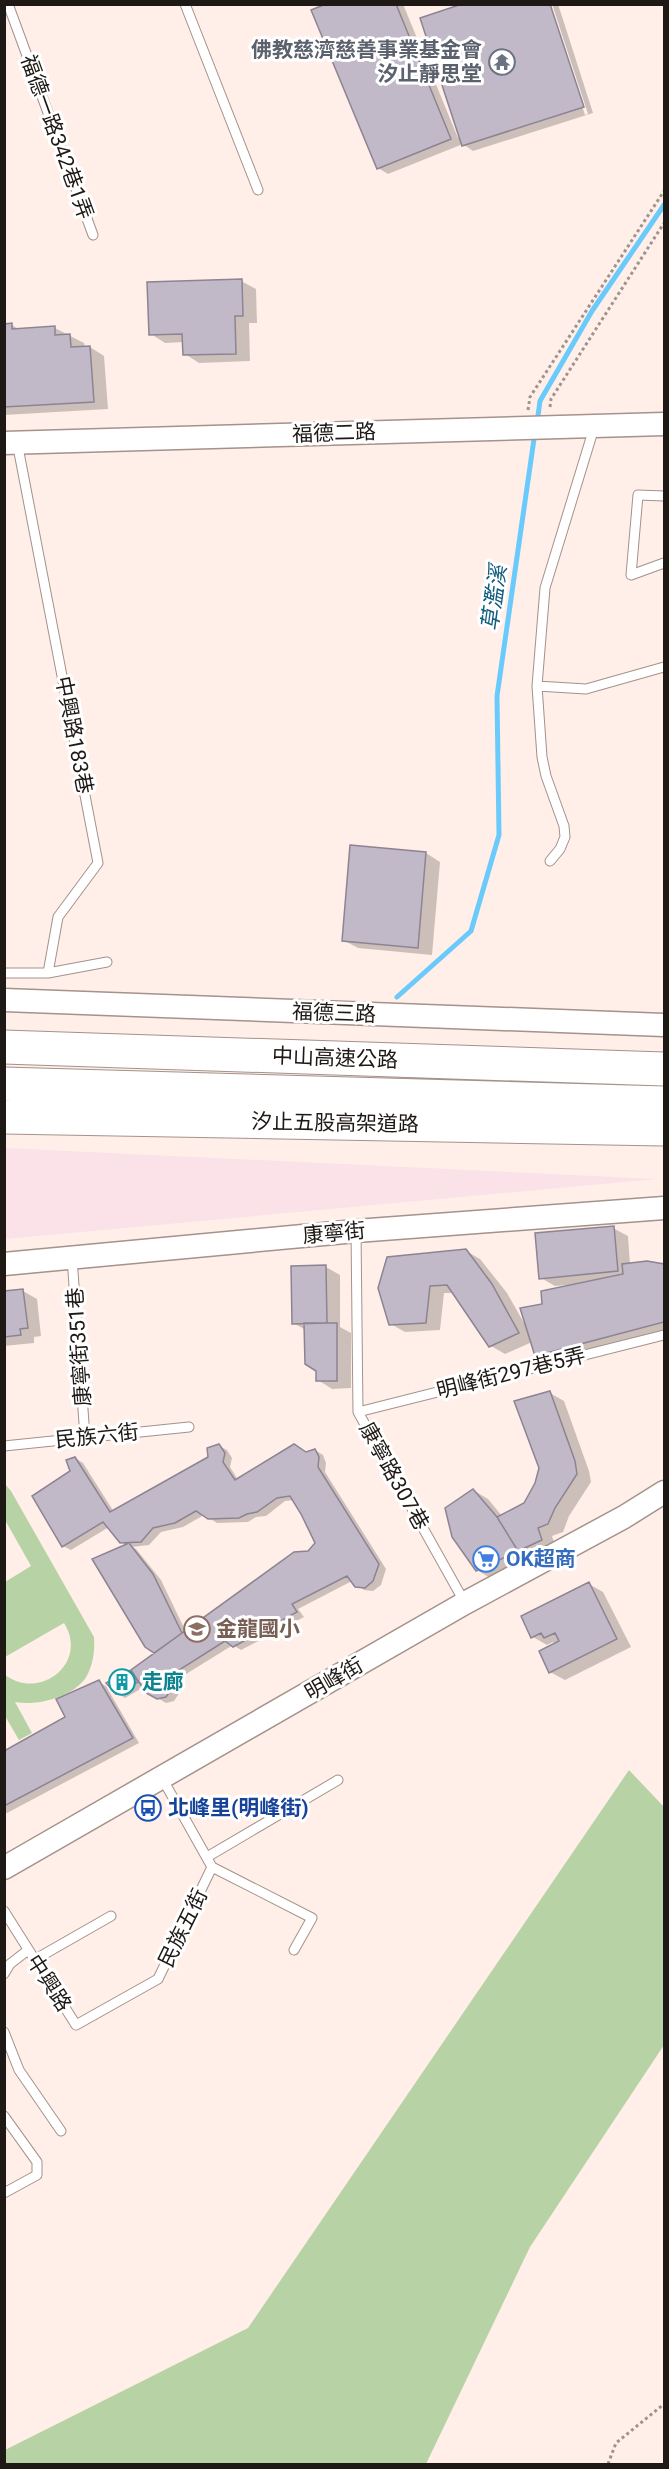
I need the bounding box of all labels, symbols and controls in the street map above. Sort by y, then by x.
place label: 佛教慈濟慈善事業基金會 汐止靜思堂 [251,38,482,86]
temple icon: 佛教慈濟慈善事業基金會 汐止靜思堂 [487,47,517,77]
street label: 福德一路342巷1弄 [16,52,98,222]
street label: 福德二路 [292,420,376,446]
water label: 草濫溪 [477,561,511,632]
street label: 中興路183巷 [51,674,97,796]
street label: 福德三路 [292,1000,376,1026]
street label: 中山高速公路 [272,1044,398,1072]
street label: 汐止五股高架道路 [251,1110,419,1136]
street label: 康寧街 [302,1218,366,1248]
street label: 康寧街351巷 [63,1287,95,1407]
street label: 明峰街297巷5弄 [434,1343,588,1403]
street label: 康寧路307巷 [355,1418,433,1534]
street label: 民族六街 [54,1420,140,1452]
supermarket icon: OK超商 [471,1544,501,1574]
place label: OK超商 [506,1547,576,1571]
school or university icon: 金龍國小 [182,1614,212,1644]
place label: 金龍國小 [216,1617,300,1641]
street label: 明峰街 [301,1653,367,1705]
building icon: 走廊 [107,1667,137,1697]
place label: 走廊 [142,1670,184,1694]
bus stop icon: 北峰里(明峰街) [133,1793,163,1823]
place label: 北峰里(明峰街) [168,1796,309,1820]
street label: 民族五街 [154,1885,212,1971]
street label: 中興路 [22,1950,76,2016]

